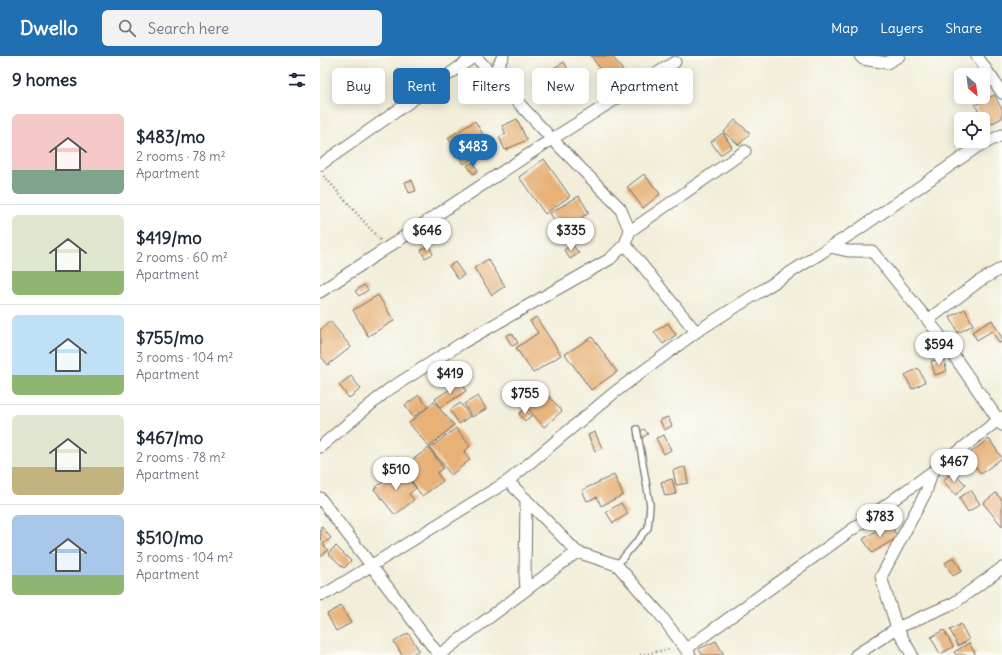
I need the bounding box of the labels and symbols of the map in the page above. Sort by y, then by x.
north arrow [954,68,990,104]
pin: $483 [449,134,497,168]
pin: $646 [403,218,451,252]
pin: $335 [547,218,595,252]
pin: $594 [915,332,963,366]
pin: $419 [426,361,474,395]
pin: $755 [501,381,549,415]
pin: $467 [930,449,978,483]
pin: $510 [372,457,420,491]
pin: $783 [856,504,904,538]

